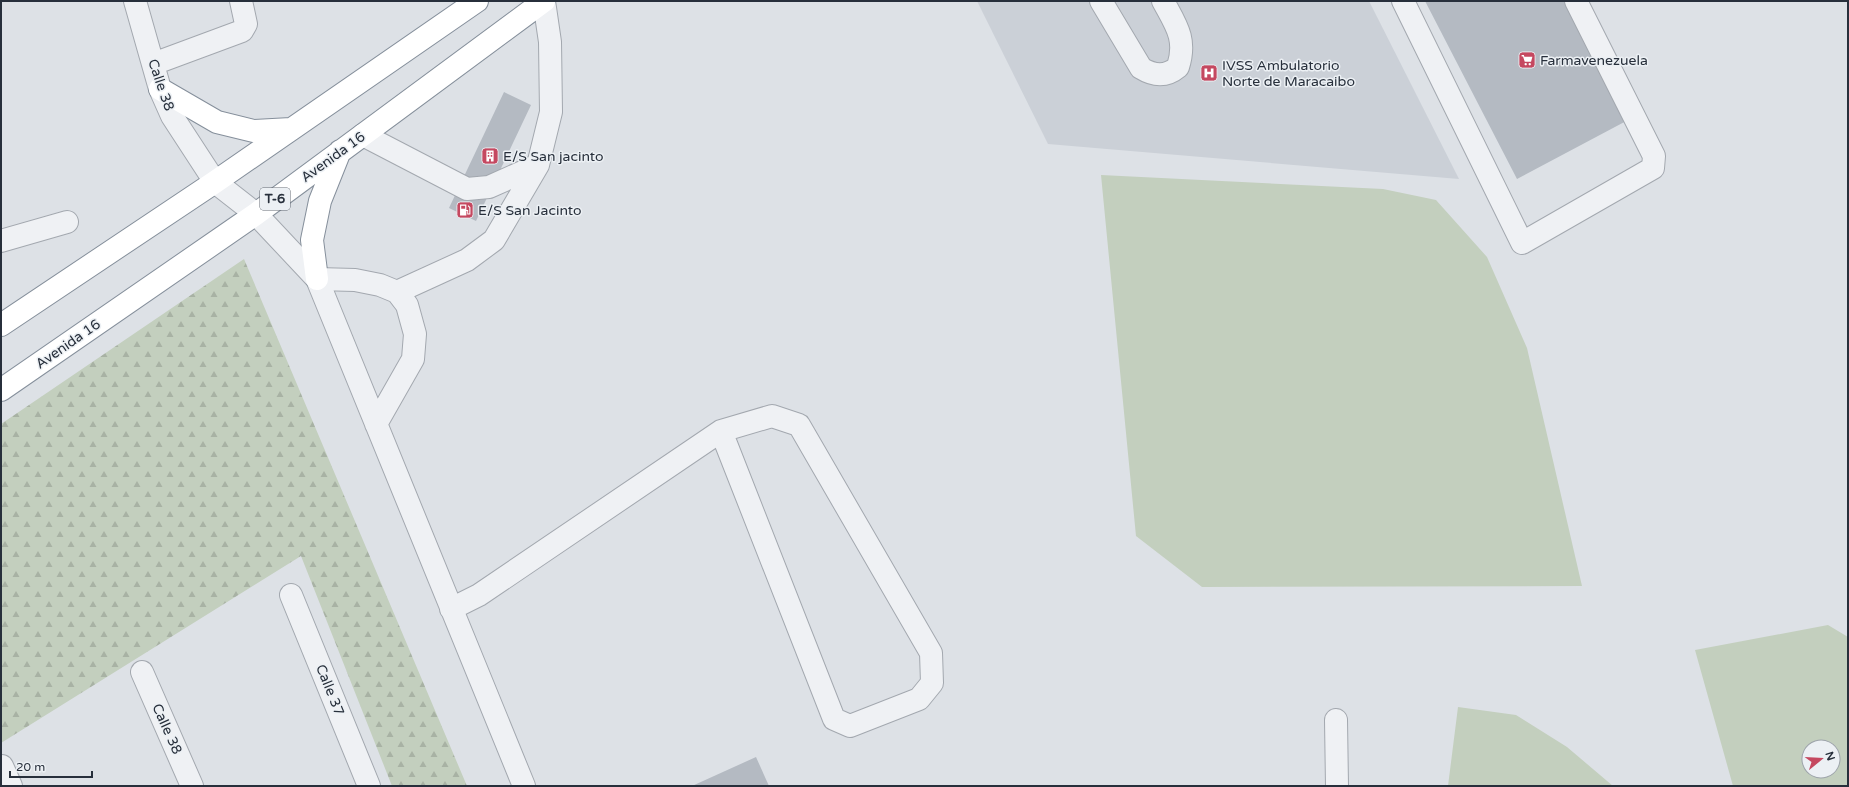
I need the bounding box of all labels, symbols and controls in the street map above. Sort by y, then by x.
supermarket icon: Farmavenezuela [1517,50,1537,70]
place label: Farmavenezuela [1540,52,1648,69]
street label: Calle 38 [144,57,178,113]
place label: IVSS Ambulatorio Norte de Maracaibo [1222,57,1355,90]
hospital icon: IVSS Ambulatorio Norte de Maracaibo [1199,63,1219,83]
street label: Avenida 16 [298,128,369,186]
building icon: E/S San jacinto [480,146,500,166]
place label: E/S San jacinto [503,148,604,165]
road number: T-6 [260,188,290,210]
fuel station icon: E/S San Jacinto [455,200,475,220]
place label: E/S San Jacinto [478,202,582,219]
street label: Avenida 16 [32,315,104,373]
street label: Calle 37 [312,662,348,718]
street label: Calle 38 [148,701,186,757]
north arrow [1801,739,1841,779]
text: N [1822,750,1838,762]
scale bar [10,753,92,779]
text: 20 m [16,760,45,774]

